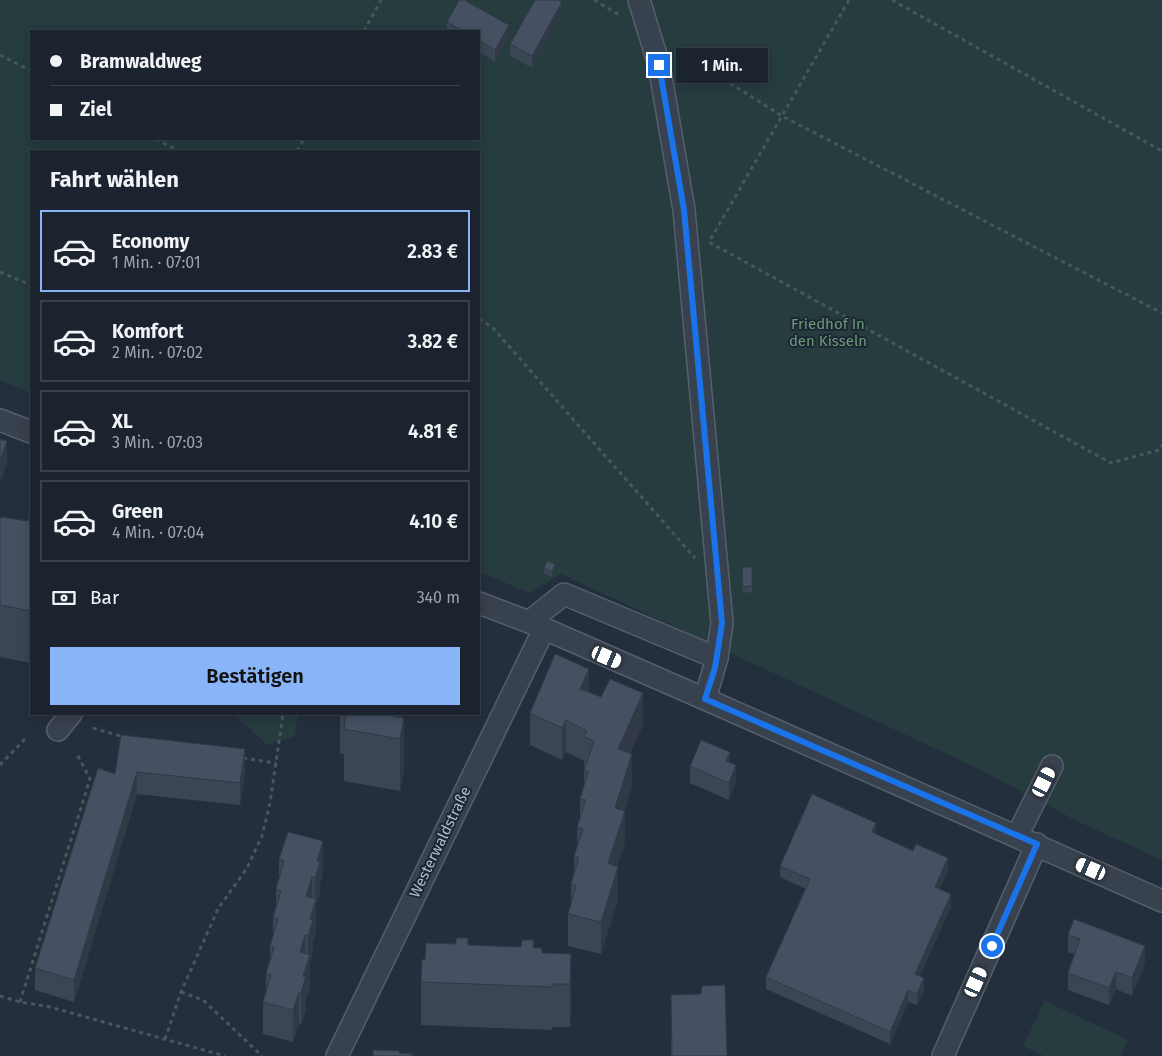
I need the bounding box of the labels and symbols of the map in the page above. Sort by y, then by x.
callout: 1 Min. [676,48,769,82]
route end [648,54,670,76]
park label: Friedhof In den Kisseln [789,315,867,350]
car [590,644,623,670]
car [1030,765,1057,799]
street label: Westerwaldstraße [405,784,475,900]
car [1074,856,1107,882]
route start [981,935,1003,957]
car [963,965,988,999]

